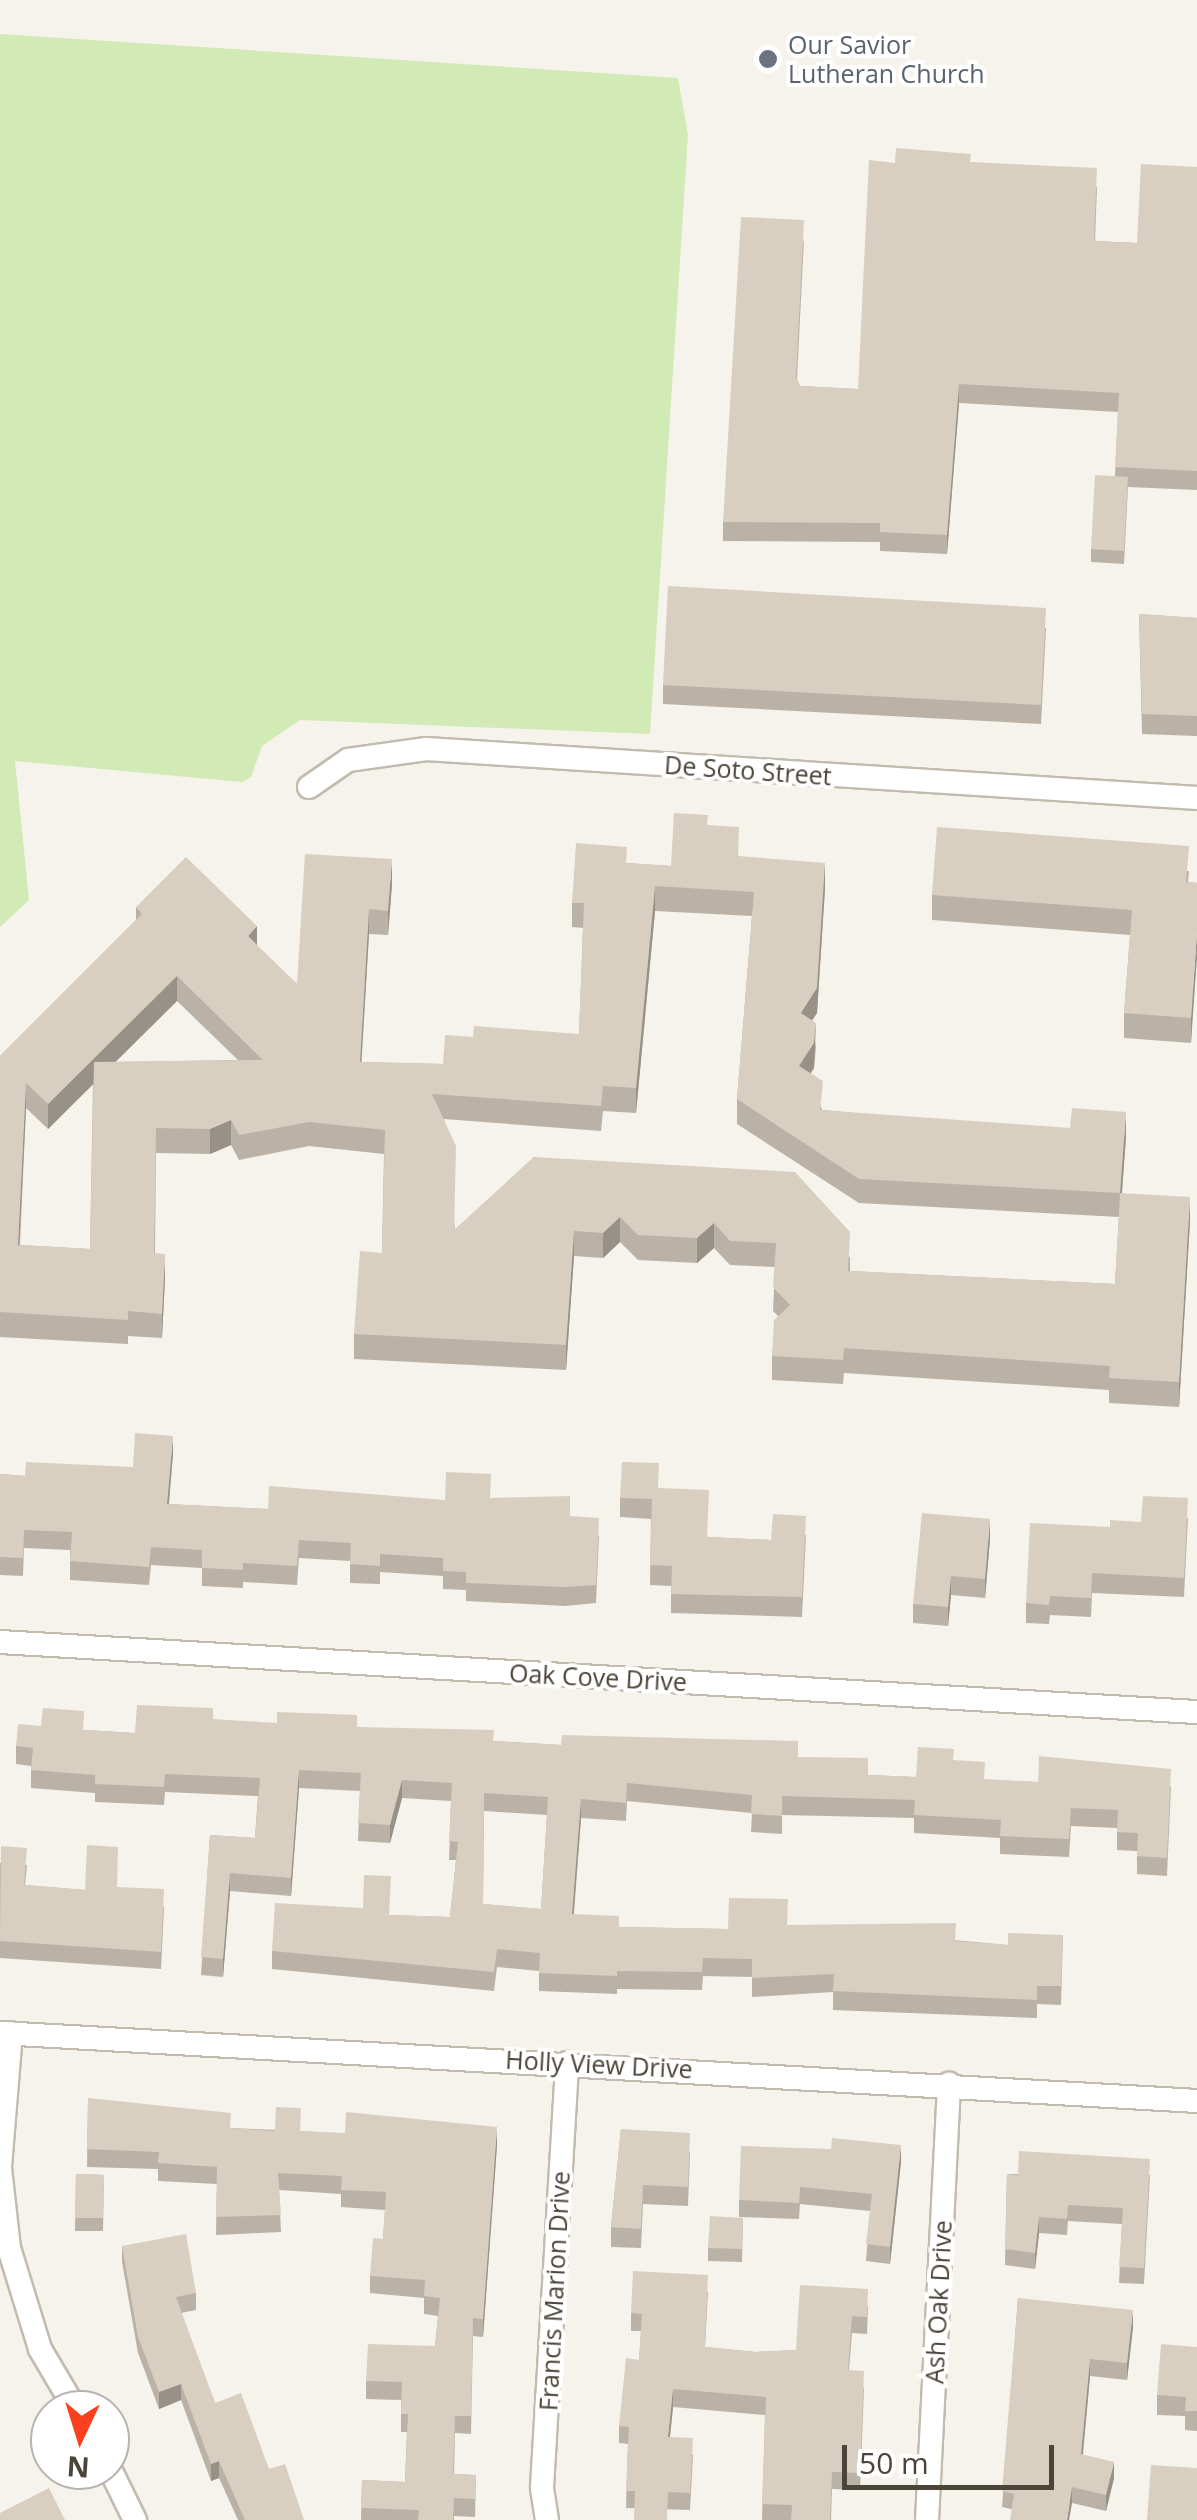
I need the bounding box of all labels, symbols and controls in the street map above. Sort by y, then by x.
place label: Our Savior Lutheran Church [788,30,985,89]
marker: Our Savior Lutheran Church [757,48,779,70]
street label: De Soto Street [663,749,833,791]
street label: Oak Cove Drive [508,1657,688,1697]
street label: Holly View Drive [505,2044,693,2084]
street label: Francis Marion Drive [533,2170,575,2412]
street label: Ash Oak Drive [919,2219,957,2385]
north arrow [30,2390,130,2490]
scale bar [847,2425,1060,2487]
text: 50 m [859,2442,929,2483]
text: N [65,2448,91,2488]

